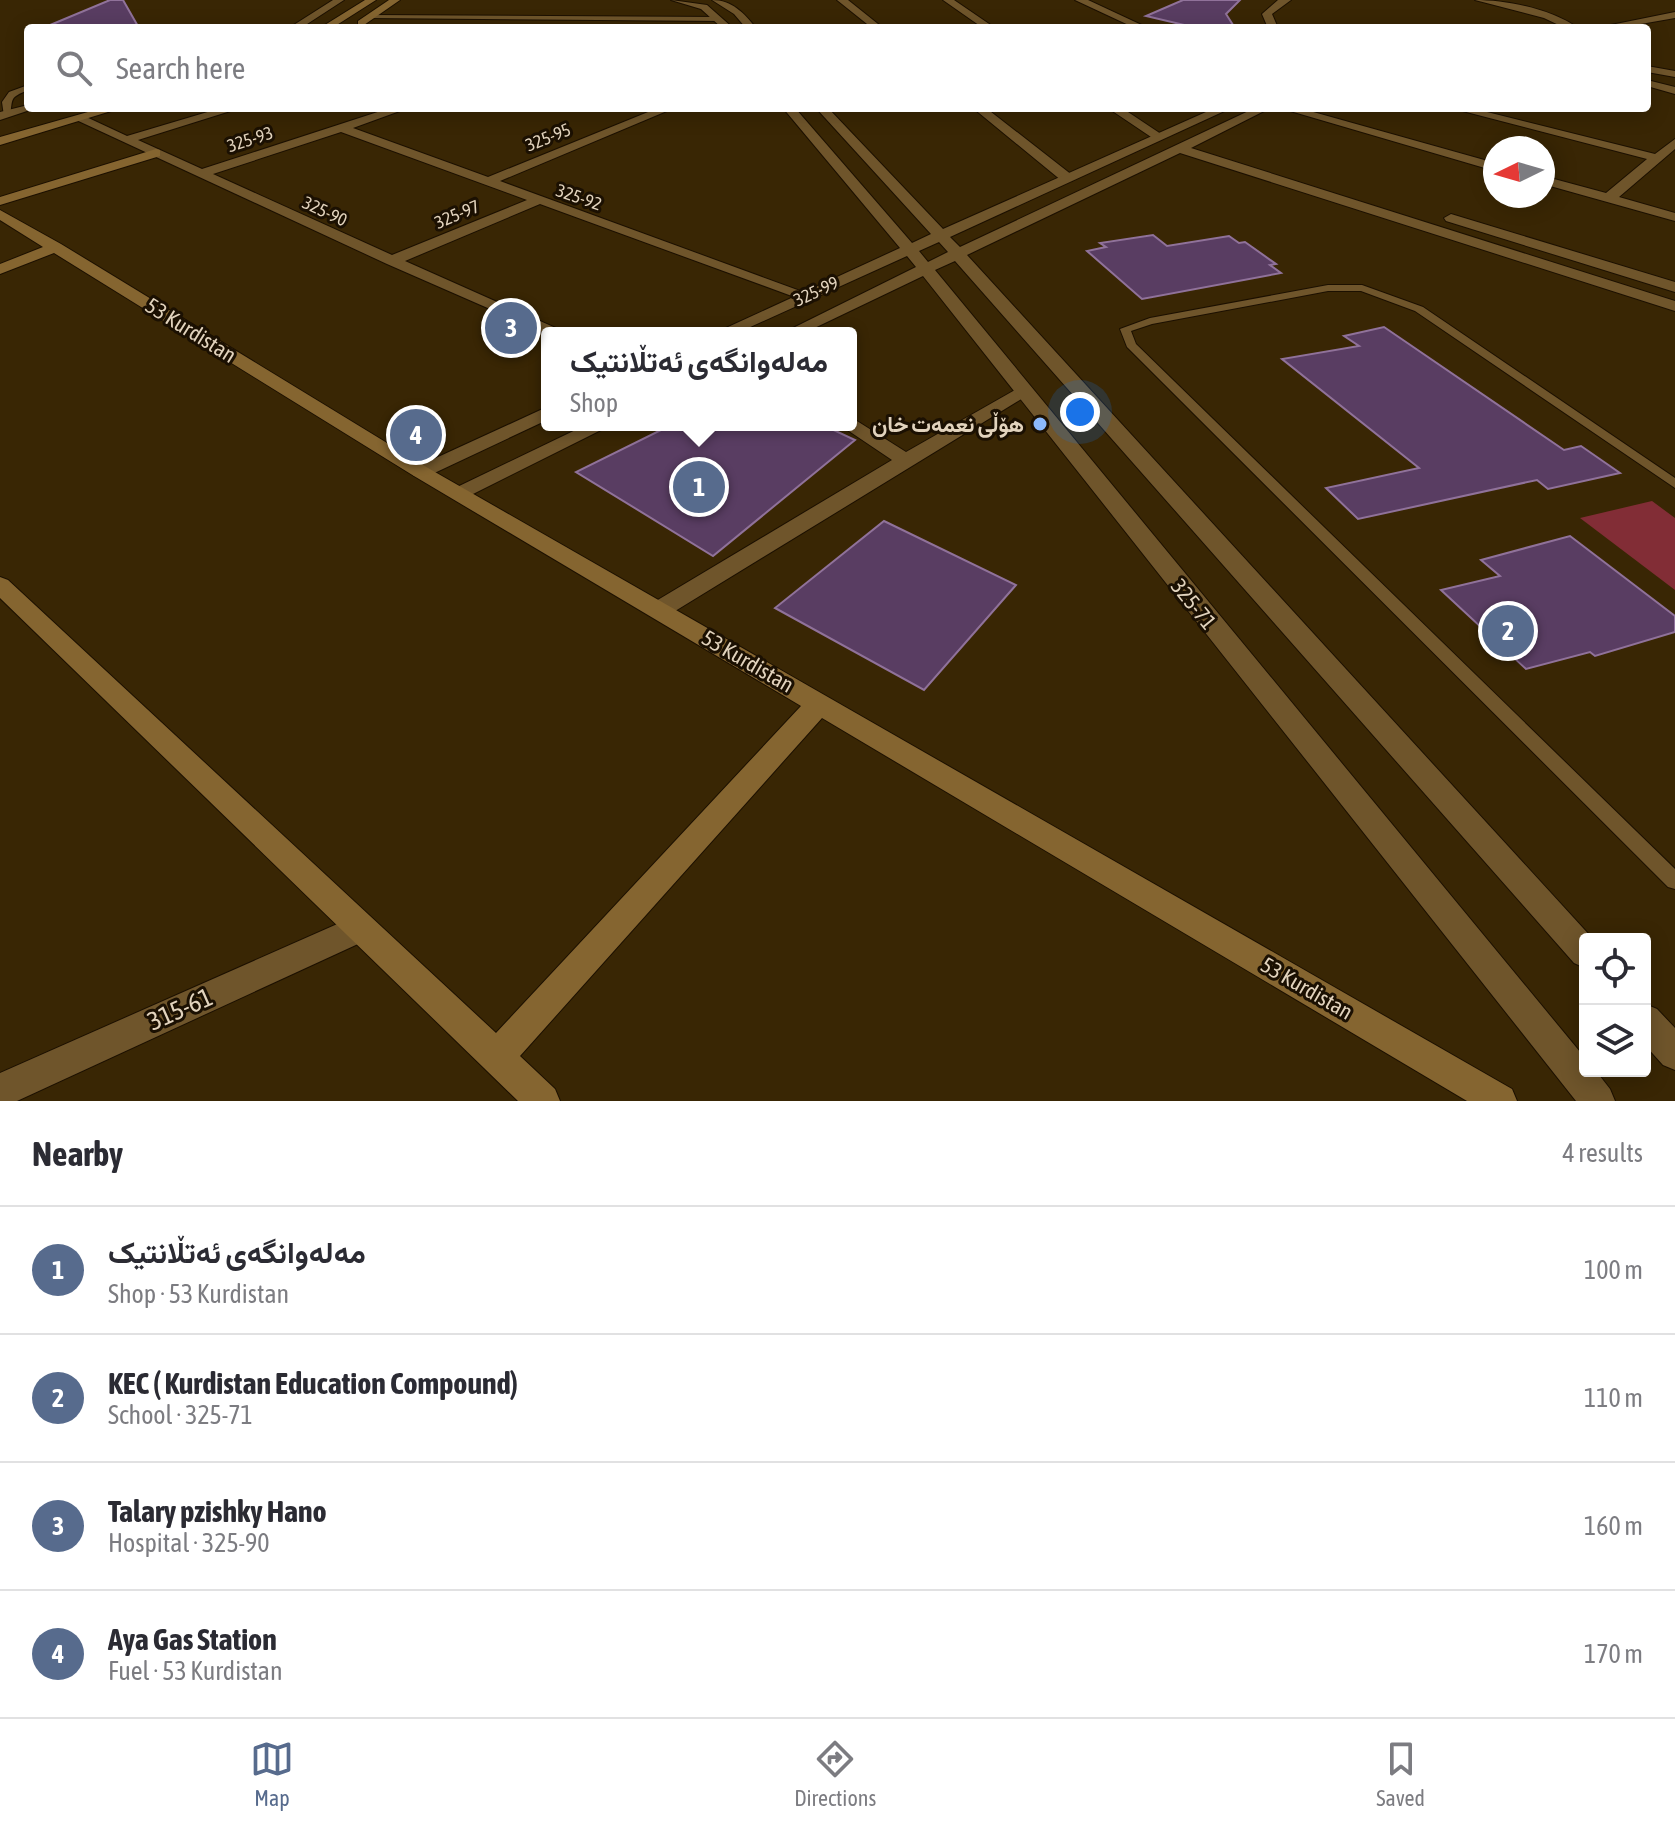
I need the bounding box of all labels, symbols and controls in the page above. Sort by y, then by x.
search box [24,24,1651,112]
icon: search [52,46,96,90]
text: Search here [116,51,245,85]
street label: 325-95 [522,118,574,156]
street label: 325-93 [224,122,276,156]
north arrow [1483,136,1555,208]
street label: 325-92 [553,179,605,215]
street label: 325-90 [299,192,351,230]
street label: 325-97 [431,195,483,233]
street label: 325-99 [790,272,842,310]
street label: 53 Kurdistan [141,292,241,368]
pin: 3 [485,298,537,358]
popup [541,327,857,431]
text: مەلەوانگەی ئەتڵانتیک [570,344,828,378]
text: Shop [570,388,618,418]
your location [1060,392,1100,432]
pin: 4 [390,405,442,465]
place label: هۆڵی نعمەت خان [872,411,1024,438]
marker: هۆڵی نعمەت خان [1031,415,1049,433]
pin: 1 [673,457,725,517]
street label: 325-71 [1166,574,1222,634]
pin: 2 [1482,601,1534,661]
street label: 53 Kurdistan [697,624,799,698]
map controls [1579,933,1651,1077]
button: locate [1579,933,1651,1005]
street label: 53 Kurdistan [1256,951,1358,1025]
street label: 315-61 [143,982,217,1036]
button: layers [1579,1005,1651,1077]
text: Nearby [32,1134,123,1173]
text: 4 results [1562,1138,1643,1168]
text: مەلەوانگەی ئەتڵانتیک [108,1235,366,1269]
text: 1 [52,1255,64,1285]
text: 100 m [1584,1255,1643,1285]
text: Shop · 53 Kurdistan [108,1279,289,1309]
text: KEC ( Kurdistan Education Compound) [108,1366,518,1400]
text: 2 [52,1383,64,1413]
text: 110 m [1584,1383,1643,1413]
text: School · 325-71 [108,1400,253,1430]
text: Talary pzishky Hano [108,1494,327,1528]
text: 3 [52,1511,64,1541]
text: 160 m [1584,1511,1643,1541]
text: Hospital · 325-90 [108,1528,270,1558]
text: Aya Gas Station [108,1622,277,1656]
text: 4 [52,1639,64,1669]
text: 170 m [1584,1639,1643,1669]
text: Fuel · 53 Kurdistan [108,1656,283,1686]
tab: Map [250,1737,294,1811]
tab: Directions [794,1737,876,1811]
tab: Saved [1376,1737,1425,1811]

